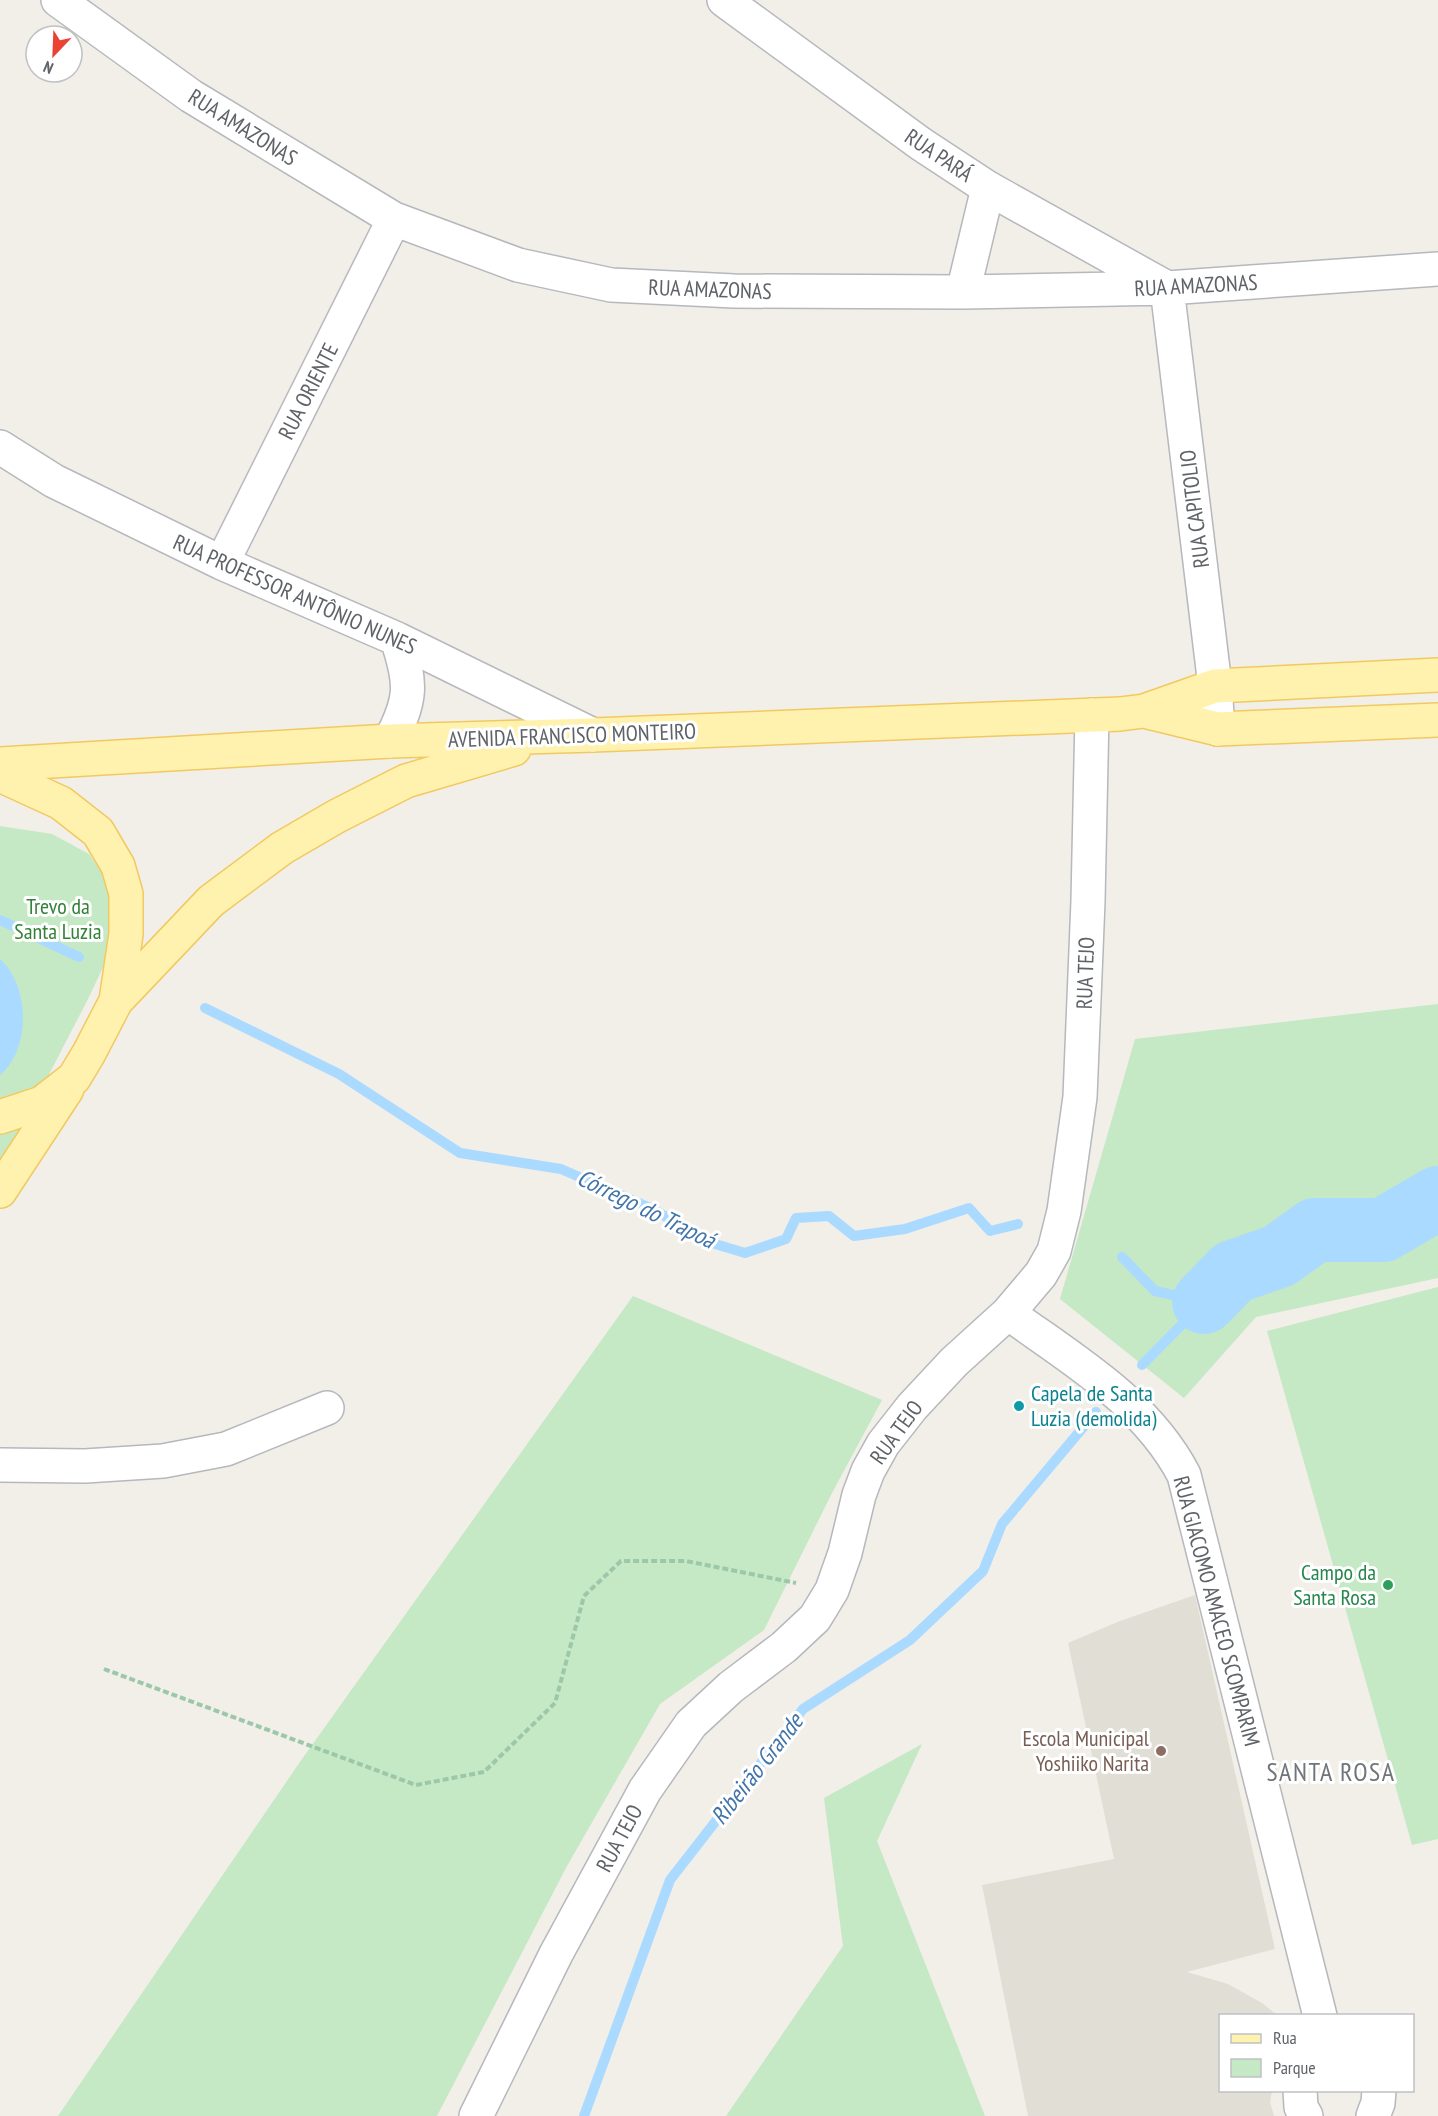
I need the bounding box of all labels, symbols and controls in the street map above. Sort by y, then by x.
north arrow [24,24,84,84]
text: N [40,57,56,79]
street label: RUA AMAZONAS [183,82,303,172]
street label: RUA PARÁ [900,122,979,188]
street label: RUA AMAZONAS [1134,268,1258,302]
street label: RUA AMAZONAS [648,273,772,305]
street label: RUA ORIENTE [272,338,344,444]
street label: RUA CAPITOLIO [1173,448,1215,570]
street label: RUA PROFESSOR ANTÔNIO NUNES [169,528,421,660]
street label: AVENIDA FRANCISCO MONTEIRO [447,717,697,753]
park label: Trevo da Santa Luzia [14,892,102,945]
street label: RUA TEJO [1070,936,1100,1010]
water label: Córrego do Trapoá [572,1162,722,1256]
place label: Capela de Santa Luzia (demolida) [1031,1379,1157,1432]
street label: RUA TEJO [863,1394,929,1470]
marker: Capela de Santa Luzia (demolida) [1012,1399,1026,1413]
street label: RUA GIACOMO AMACEO SCOMPARIM [1167,1473,1267,1749]
place label: Campo da Santa Rosa [1293,1558,1376,1611]
marker: Campo da Santa Rosa [1381,1578,1395,1592]
water label: Ribeirão Grande [704,1705,811,1831]
place label: Escola Municipal Yoshiiko Narita [1022,1724,1150,1777]
marker: Escola Municipal Yoshiiko Narita [1154,1744,1168,1758]
district label: SANTA ROSA [1266,1755,1396,1788]
street label: RUA TEJO [590,1799,648,1877]
legend [1219,2014,1414,2092]
text: Rua [1273,2026,1297,2049]
text: Parque [1273,2056,1316,2079]

